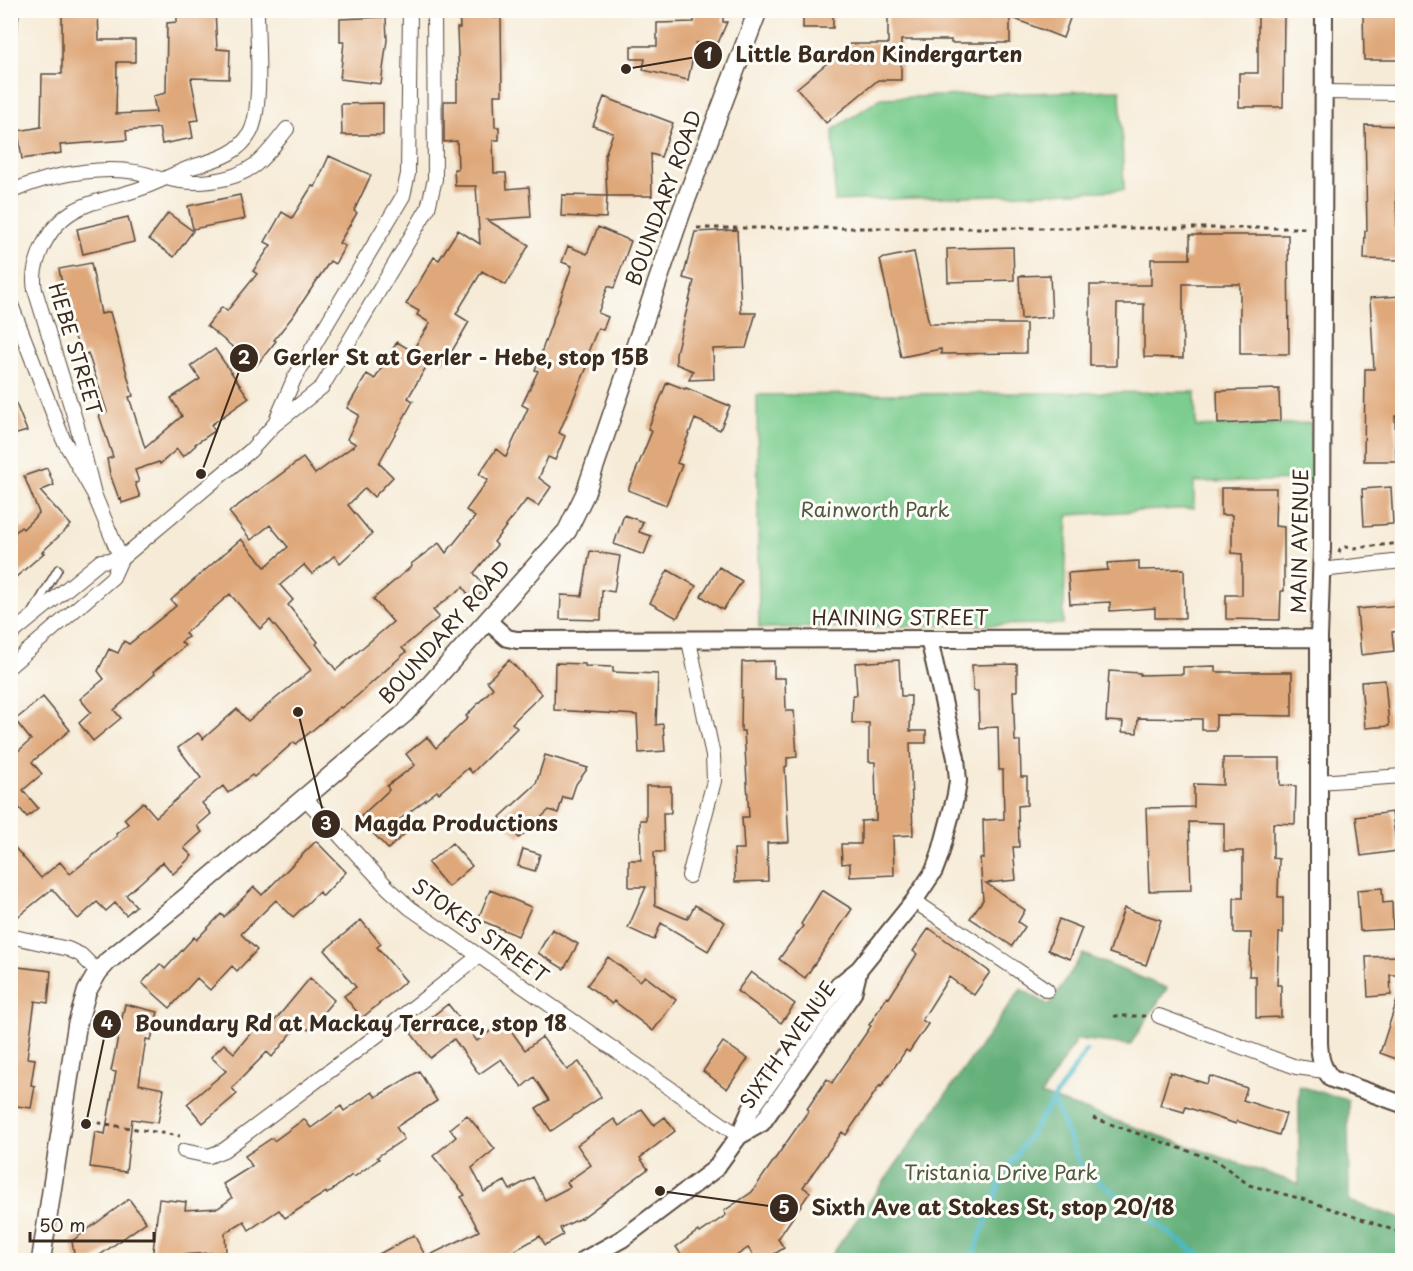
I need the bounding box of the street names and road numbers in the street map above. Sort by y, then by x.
street label: BOUNDARY ROAD [617,106,709,290]
street label: HEBE STREET [42,279,110,419]
street label: MAIN AVENUE [1283,468,1315,614]
street label: BOUNDARY ROAD [371,553,517,710]
street label: HAINING STREET [812,602,989,632]
street label: STOKES STREET [406,870,555,990]
street label: SIXTH AVENUE [732,975,842,1114]

